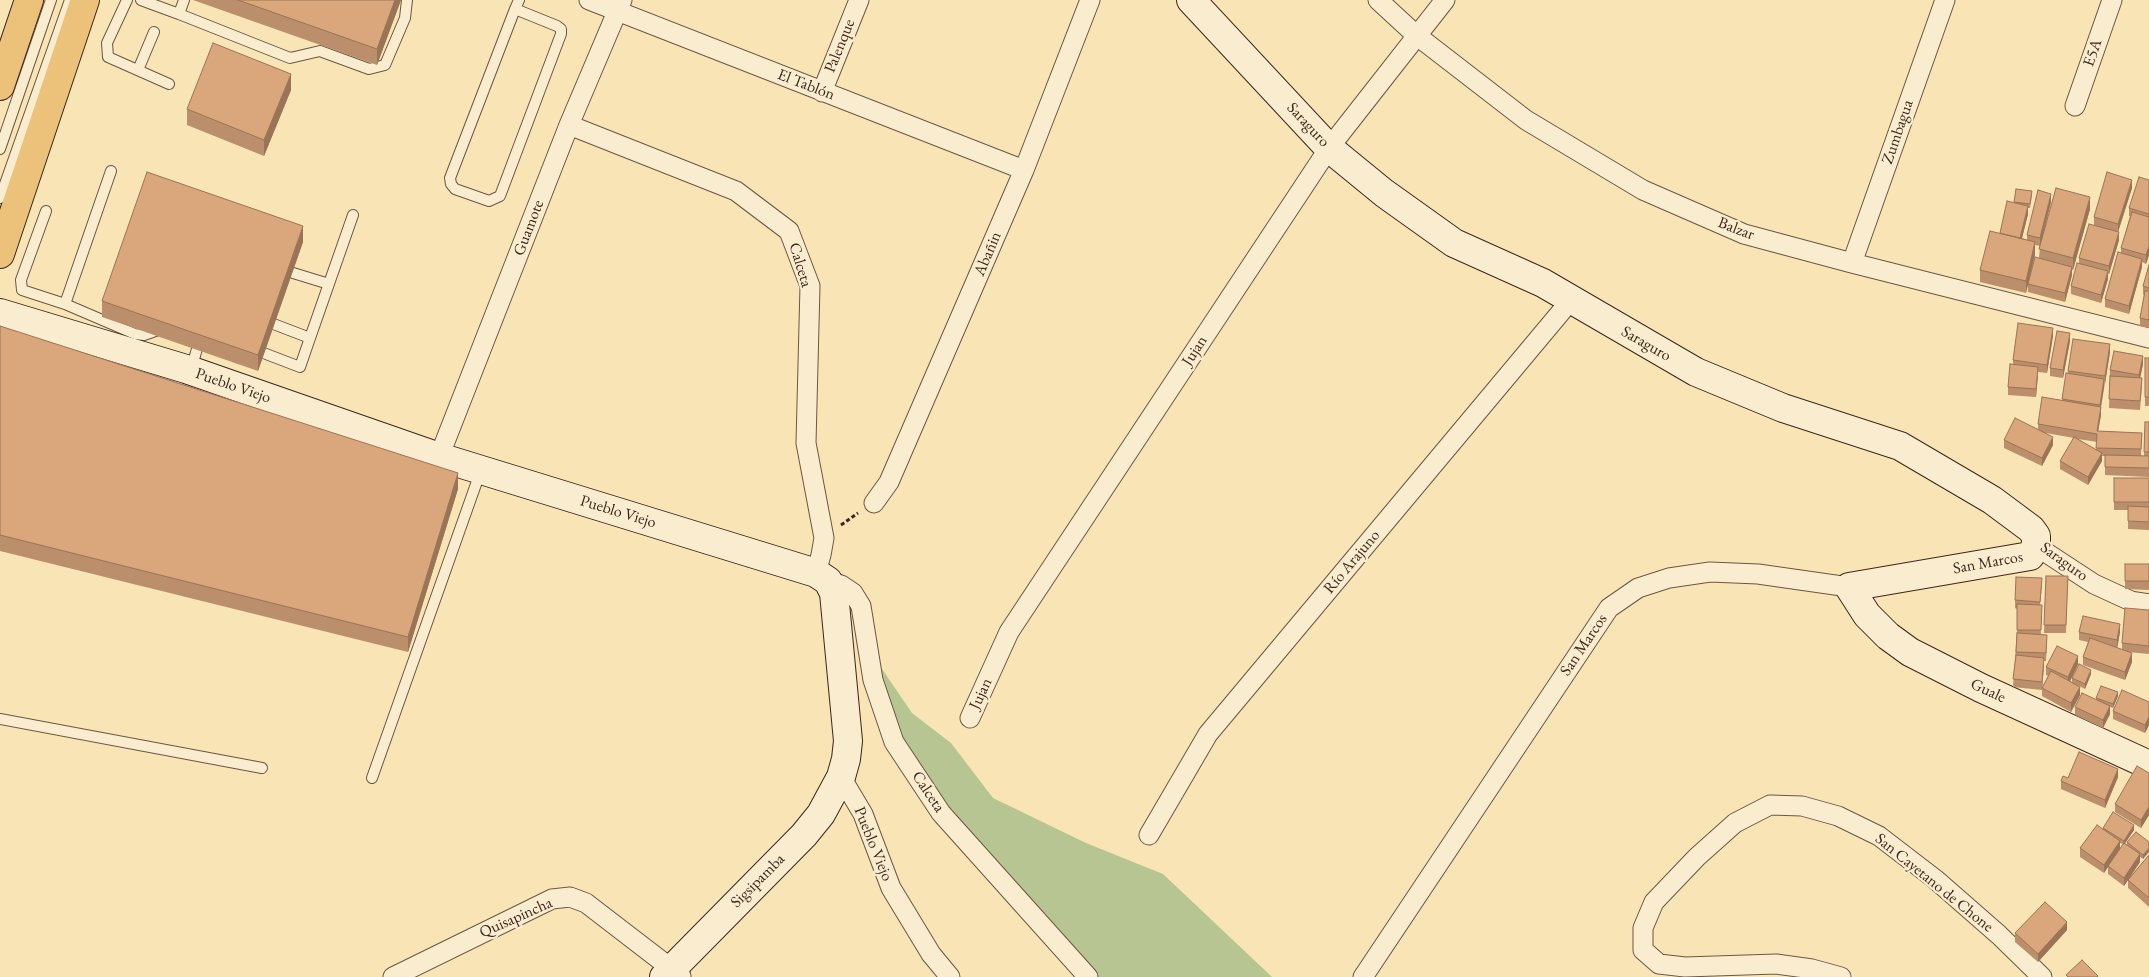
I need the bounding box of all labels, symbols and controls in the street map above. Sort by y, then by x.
street label: Palenque [821,16,859,76]
street label: E5A [2079,37,2107,69]
street label: El Tablón [775,65,837,105]
street label: Zumbagua [1878,97,1918,167]
street label: Saraguro [1282,99,1334,151]
street label: Guamote [510,197,548,259]
street label: Balzar [1715,213,1757,245]
street label: Abañin [970,229,1006,279]
street label: Calceta [784,240,816,290]
street label: Saraguro [1618,322,1674,366]
street label: Jujan [1178,332,1212,370]
street label: Pueblo Viejo [193,364,273,408]
street label: Pueblo Viejo [578,491,658,533]
street label: Río Arajuno [1320,526,1384,598]
street label: Saraguro [2036,538,2092,586]
street label: San Marcos [1952,547,2024,579]
street label: San Marcos [1556,610,1612,680]
street label: Jujan [965,675,997,713]
street label: Guale [1967,675,2009,707]
street label: Calceta [907,768,949,816]
street label: Pueblo Viejo [849,804,897,884]
street label: San Cayetano de Chone [1871,829,1997,937]
street label: Sigsipamba [727,850,789,912]
street label: Quisapincha [477,893,555,943]

